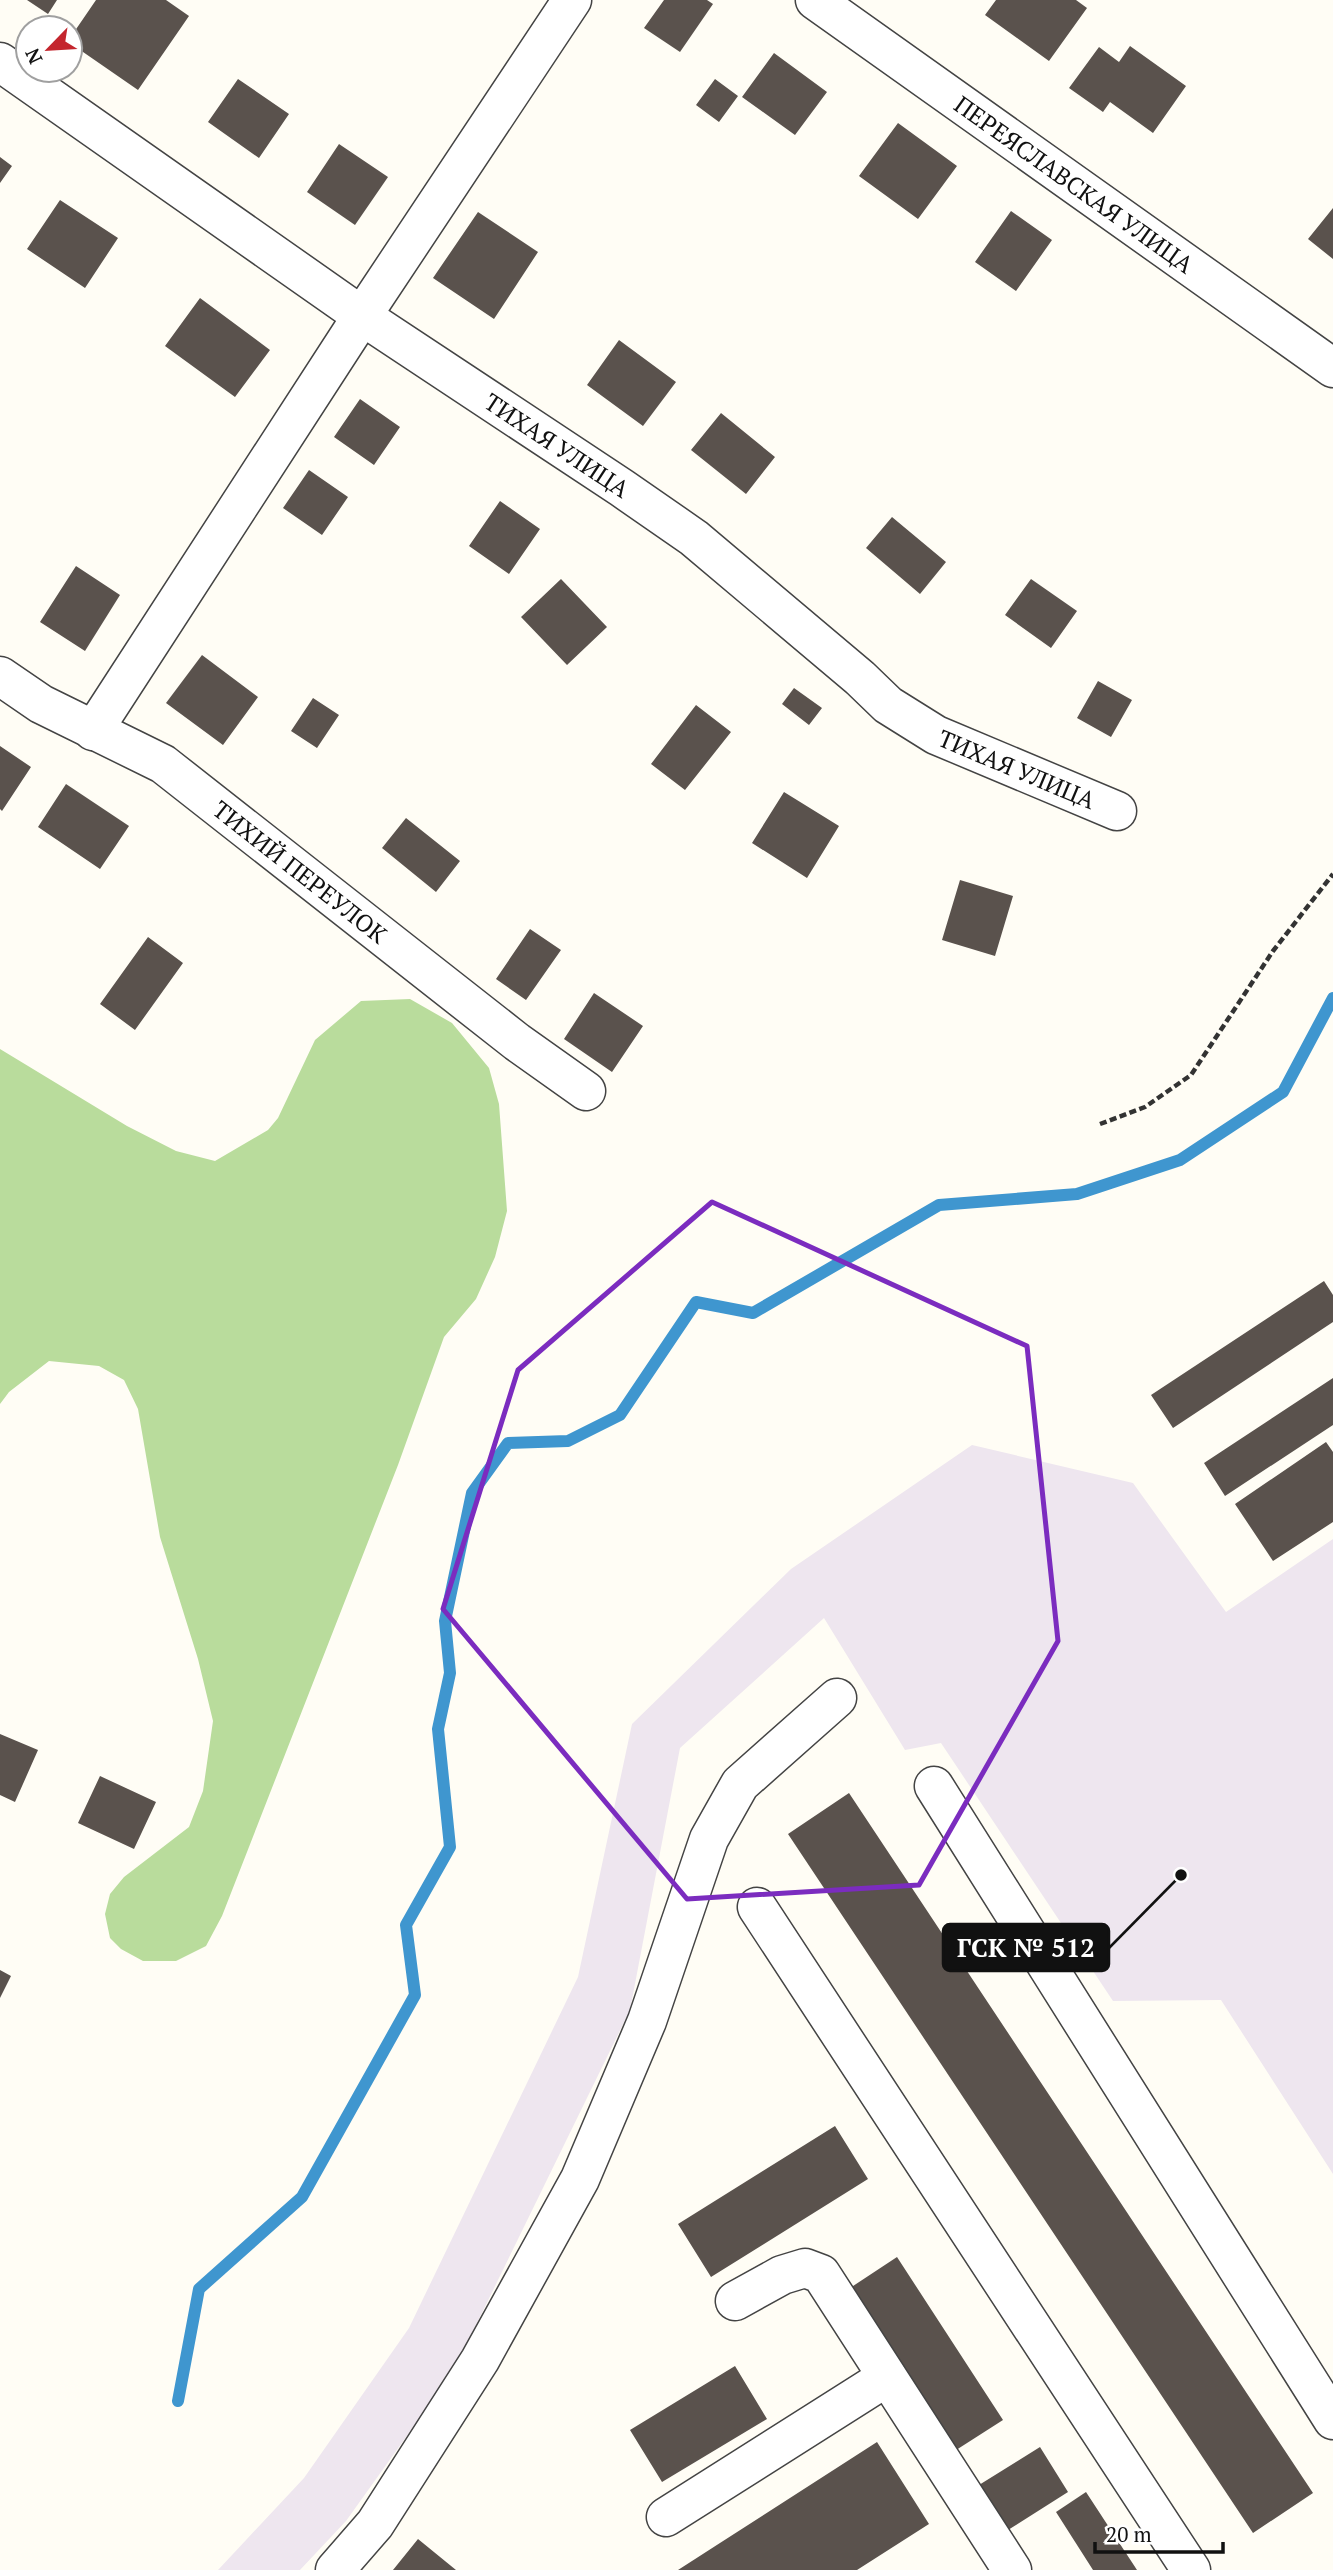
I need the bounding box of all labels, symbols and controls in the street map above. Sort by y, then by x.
north arrow [14,14,84,84]
text: N [19,44,48,68]
street label: ПЕРЕЯСЛАВСКАЯ УЛИЦА [948,88,1201,280]
street label: ТИХАЯ УЛИЦА [478,385,636,505]
street label: ТИХАЯ УЛИЦА [933,722,1101,816]
street label: ТИХИЙ ПЕРЕУЛОК [206,793,394,951]
callout: ГСК № 512 [943,1924,1109,1971]
text: ГСК № 512 [957,1930,1095,1964]
scale bar [1095,2510,1223,2554]
text: 20 m [1106,2520,1152,2548]

